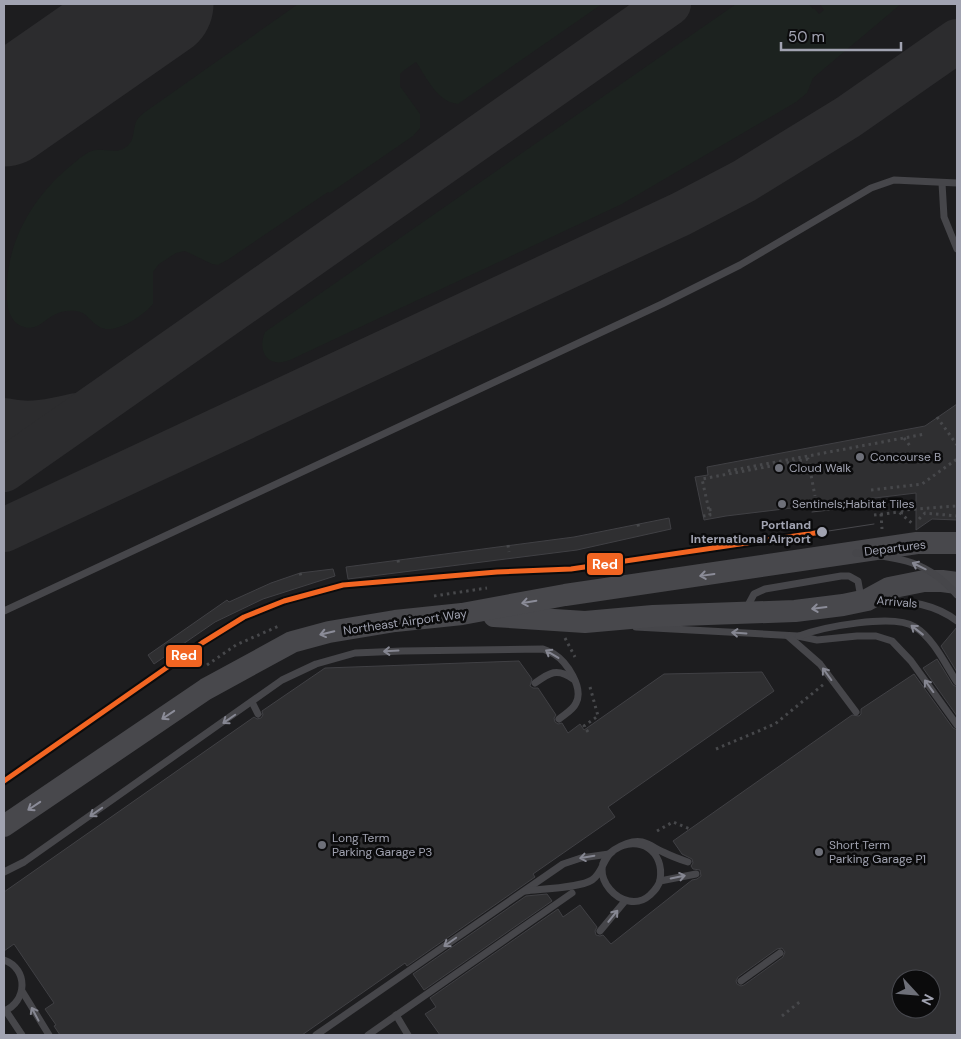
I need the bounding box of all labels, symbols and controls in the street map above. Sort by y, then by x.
scale bar [781,20,901,52]
text: 50 m [788,27,825,47]
place label: Concourse B [870,449,941,465]
marker: Concourse B [854,451,866,463]
place label: Cloud Walk [789,460,851,476]
marker: Cloud Walk [773,462,785,474]
place label: Sentinels;Habitat Tiles [792,496,915,512]
marker: Sentinels;Habitat Tiles [776,498,788,510]
place label: Portland International Airport [691,517,811,547]
marker: Portland International Airport [815,525,829,539]
street label: Departures [863,536,927,560]
line badge: Red [586,552,624,576]
text: Red [592,555,618,573]
one-way arrow [912,561,927,570]
one-way arrow [699,570,715,580]
street label: Arrivals [876,592,918,612]
one-way arrow [521,597,537,607]
one-way arrow [812,603,828,613]
street label: Northeast Airport Way [342,605,468,639]
one-way arrow [911,624,924,635]
one-way arrow [319,629,335,638]
one-way arrow [732,629,748,638]
line badge: Red [165,644,203,668]
text: Red [171,646,197,664]
one-way arrow [383,647,399,656]
one-way arrow [545,649,559,659]
one-way arrow [821,668,832,681]
one-way arrow [924,679,934,693]
one-way arrow [161,710,175,720]
one-way arrow [222,714,236,724]
one-way arrow [27,801,41,811]
one-way arrow [89,807,103,817]
place label: Long Term Parking Garage P3 [332,830,432,860]
place label: Short Term Parking Garage P1 [829,837,926,867]
marker: Long Term Parking Garage P3 [316,839,328,851]
marker: Short Term Parking Garage P1 [813,846,825,858]
one-way arrow [579,852,595,862]
one-way arrow [670,872,686,882]
one-way arrow [607,910,618,923]
one-way arrow [443,937,457,947]
north arrow [891,969,941,1019]
text: N [917,991,938,1008]
one-way arrow [30,1006,40,1021]

